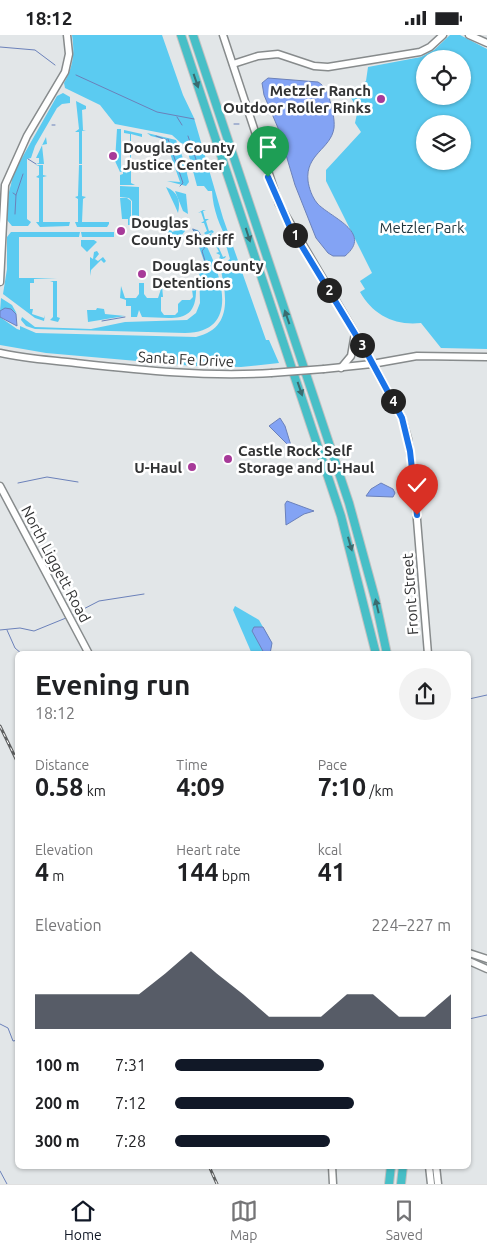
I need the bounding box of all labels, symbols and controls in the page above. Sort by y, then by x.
text: 18:12 [25,7,73,29]
map controls [416,50,471,170]
button: locate [416,50,471,105]
one-way arrow [193,74,201,89]
place label: Metzler Ranch Outdoor Roller Rinks [223,82,371,116]
marker: Metzler Ranch Outdoor Roller Rinks [375,93,387,105]
button: layers [416,115,471,170]
pin [247,126,289,177]
icon: arrive [254,133,282,161]
place label: Douglas County Justice Center [123,139,235,173]
marker: Douglas County Justice Center [107,150,119,162]
place label: Douglas County Sheriff [131,214,234,248]
park label: Metzler Park [379,219,465,236]
pin: 1 [282,223,308,247]
marker: Douglas County Sheriff [115,225,127,237]
text: 1 [292,227,299,243]
one-way arrow [245,228,253,243]
place label: Douglas County Detentions [152,257,264,291]
marker: Douglas County Detentions [136,268,148,280]
pin: 2 [316,277,342,303]
text: 2 [326,282,333,298]
one-way arrow [283,309,291,324]
pin: 3 [350,333,374,357]
text: 3 [359,337,366,353]
street label: Santa Fe Drive [138,348,234,370]
one-way arrow [297,382,304,397]
pin: 4 [380,389,406,413]
text: 4 [390,393,397,409]
place label: Castle Rock Self Storage and U-Haul [238,442,375,476]
marker: Castle Rock Self Storage and U-Haul [222,453,234,465]
place label: U-Haul [134,459,182,476]
marker: U-Haul [186,461,198,473]
pin [396,464,438,515]
icon: check [403,471,431,499]
street label: North Liggett Road [18,503,94,625]
one-way arrow [346,537,354,552]
street label: Front Street [399,552,421,635]
one-way arrow [373,599,381,614]
button: share [399,668,451,720]
text: Evening run [35,669,190,700]
text: 18:12 [35,704,75,722]
text: Distance [35,757,89,773]
text: Time [176,757,208,773]
text: Pace [318,757,347,773]
text: 0.58 [35,773,83,801]
text: 4:09 [176,773,225,801]
text: 7:10 [318,773,366,801]
text: km [83,783,106,799]
text: /km [366,783,394,799]
text: Elevation [35,842,93,858]
text: Heart rate [176,842,241,858]
text: kcal [318,842,342,858]
text: 4 [35,858,49,886]
text: 144 [176,858,219,886]
text: 41 [318,858,346,886]
text: m [49,868,64,884]
text: bpm [219,868,250,884]
text: Elevation [35,916,102,934]
text: 224–227 m [371,916,451,934]
text: 100 m [35,1056,80,1074]
text: 7:31 [115,1056,146,1074]
text: 200 m [35,1094,80,1112]
text: 7:12 [115,1094,146,1112]
text: 300 m [35,1132,80,1150]
text: 7:28 [115,1132,146,1150]
tab: Home [64,1197,102,1243]
tab: Map [230,1197,258,1243]
tab: Saved [386,1197,423,1243]

